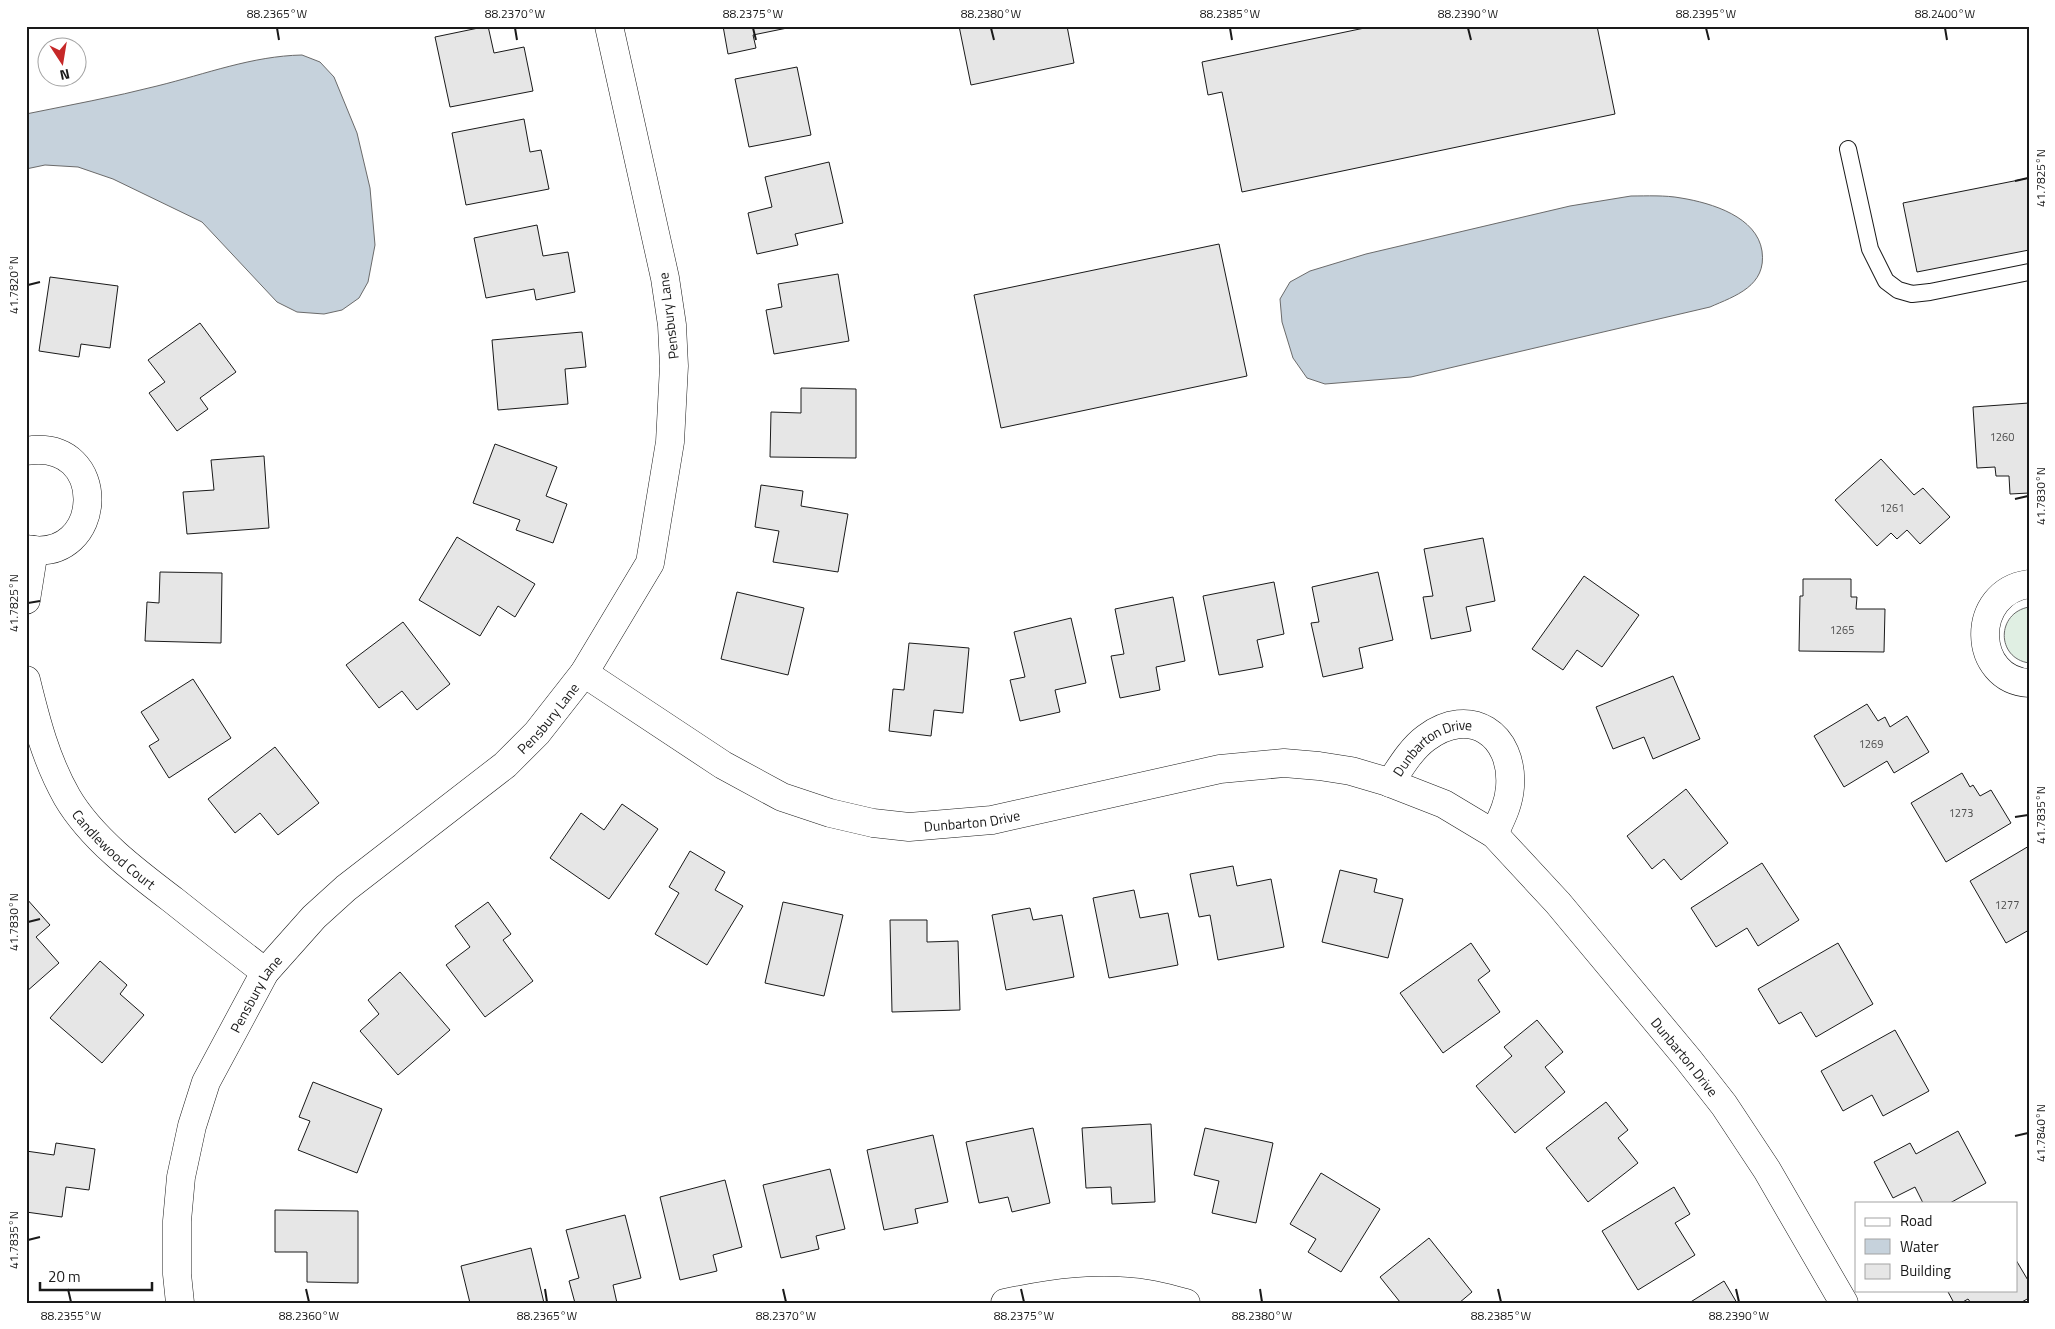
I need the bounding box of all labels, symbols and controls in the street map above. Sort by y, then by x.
text: 88.2365°W [247,4,307,23]
text: 88.2370°W [485,4,545,23]
text: 88.2375°W [723,4,783,23]
text: 88.2380°W [961,4,1021,23]
text: 88.2385°W [1200,4,1260,23]
text: 88.2390°W [1438,4,1498,23]
text: 88.2395°W [1676,4,1736,23]
text: 88.2400°W [1915,4,1975,23]
north arrow [38,38,88,88]
text: N [58,64,72,86]
text: 41.7825°N [2031,149,2050,207]
text: 41.7820°N [4,256,23,314]
street label: Pensbury Lane [652,271,684,361]
house number: 1260 [1990,429,2014,445]
text: 41.7830°N [2031,467,2050,525]
house number: 1261 [1880,500,1904,516]
text: 41.7825°N [4,574,23,632]
house number: 1265 [1830,622,1854,638]
street label: Pensbury Lane [512,678,583,758]
street label: Dunbarton Drive [1387,713,1474,780]
house number: 1269 [1859,736,1883,752]
text: 41.7835°N [2031,786,2050,844]
street label: Dunbarton Drive [923,804,1022,836]
street label: Candlewood Court [68,805,160,894]
house number: 1273 [1949,805,1973,821]
text: 41.7830°N [4,893,23,951]
house number: 1277 [1995,897,2019,913]
street label: Pensbury Lane [224,950,286,1036]
street label: Dunbarton Drive [1647,1012,1724,1101]
text: 41.7840°N [2031,1104,2050,1162]
legend [1855,1202,2018,1292]
text: Road [1900,1209,1932,1232]
text: 41.7835°N [4,1211,23,1269]
text: Water [1900,1235,1939,1258]
scale bar [40,1259,152,1291]
text: Building [1900,1259,1951,1282]
text: 20 m [48,1265,81,1288]
text: 88.2355°W [41,1306,101,1325]
text: 88.2360°W [279,1306,339,1325]
text: 88.2365°W [517,1306,577,1325]
text: 88.2370°W [756,1306,816,1325]
text: 88.2375°W [994,1306,1054,1325]
text: 88.2380°W [1232,1306,1292,1325]
text: 88.2385°W [1471,1306,1531,1325]
text: 88.2390°W [1709,1306,1769,1325]

